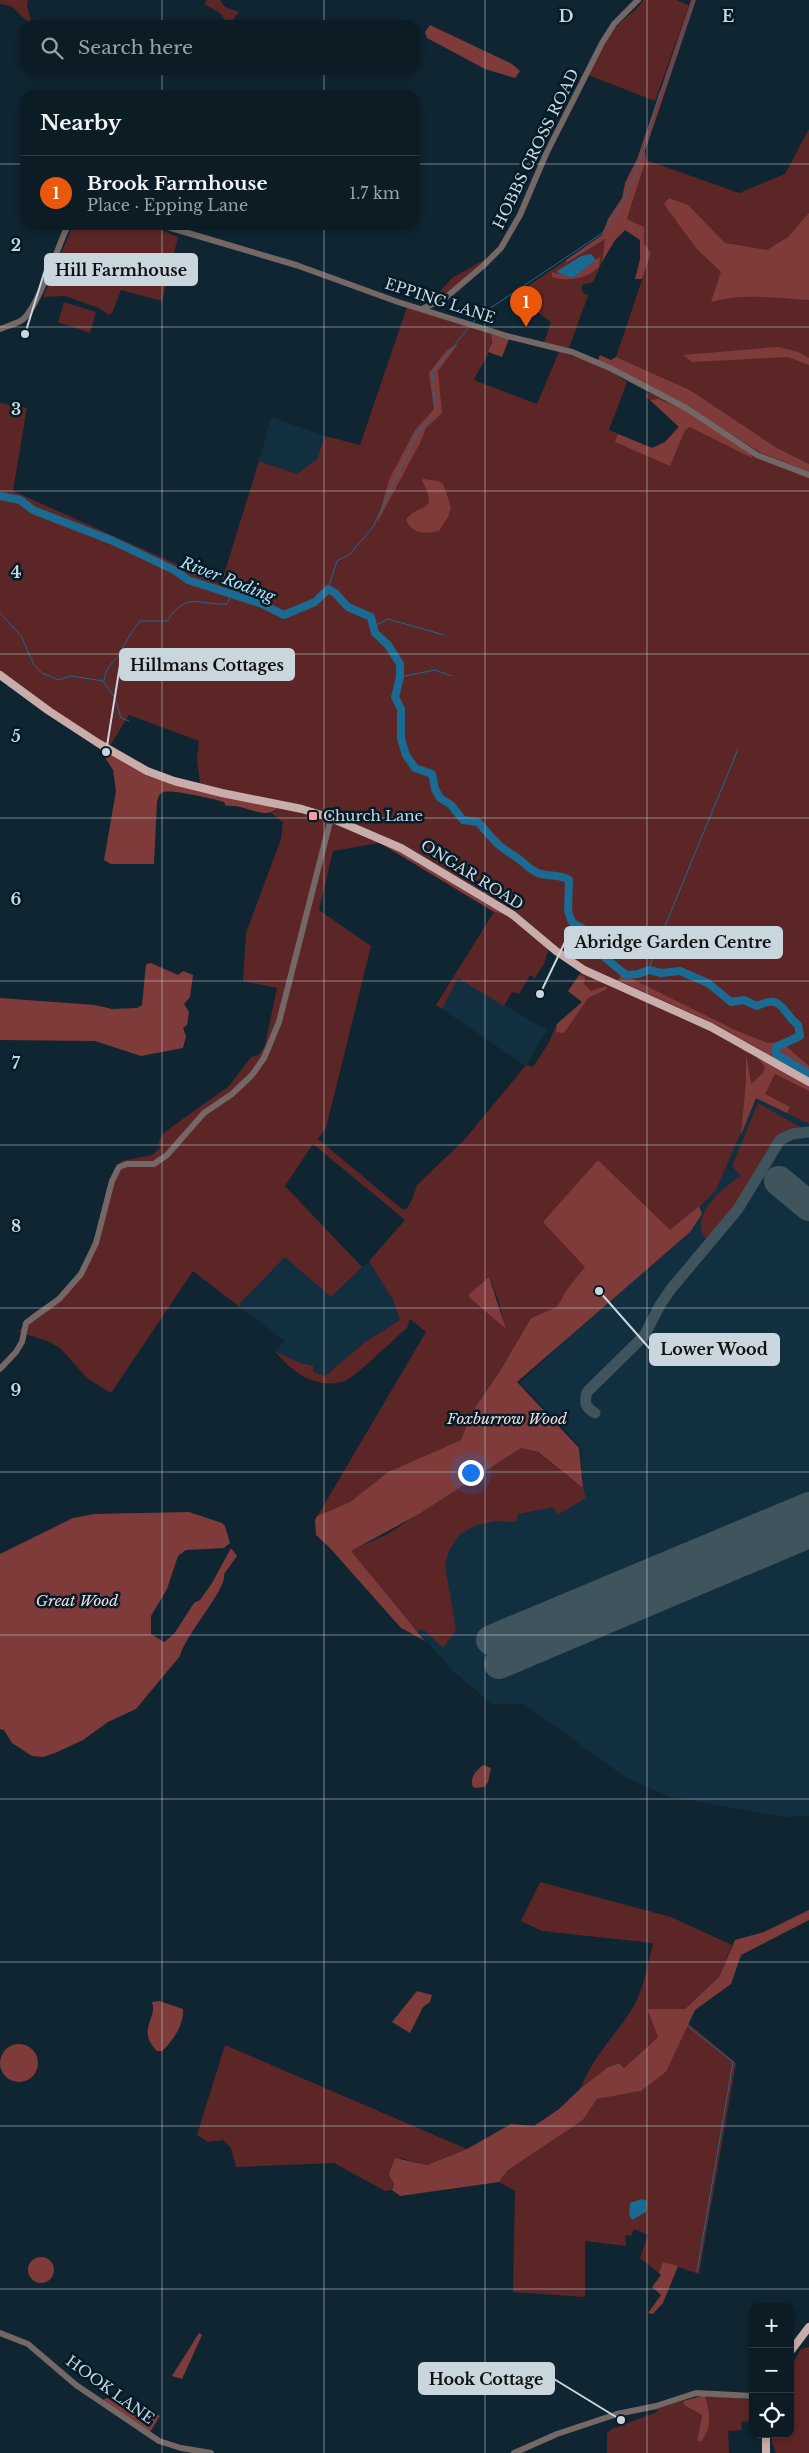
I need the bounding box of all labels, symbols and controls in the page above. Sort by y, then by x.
text: D [559,6,573,26]
text: E [722,6,734,26]
search box [20,20,420,75]
icon: search [38,34,66,62]
text: Search here [78,36,193,59]
street label: HOBBS CROSS ROAD [488,65,583,232]
text: Nearby [40,110,121,136]
text: Brook Farmhouse [87,172,268,195]
text: 1 [53,183,59,203]
text: 1.7 km [349,183,400,203]
text: Place · Epping Lane [87,195,248,215]
text: 2 [11,235,21,255]
callout: Hill Farmhouse [45,254,197,285]
text: Hill Farmhouse [55,260,187,280]
street label: EPPING LANE [383,274,498,327]
pin: 1 [510,286,542,327]
text: 3 [11,399,21,419]
water label: River Roding [177,551,279,607]
text: 4 [11,562,21,582]
callout: Hillmans Cottages [120,649,294,680]
text: Hillmans Cottages [130,655,284,675]
text: 5 [11,726,21,746]
place label: Church Lane [323,806,423,825]
marker: Church Lane [307,810,319,822]
street label: ONGAR ROAD [417,835,527,914]
text: 6 [11,889,22,909]
callout: Abridge Garden Centre [565,927,782,958]
text: Abridge Garden Centre [574,932,771,952]
text: 7 [12,1053,21,1073]
text: 8 [11,1216,21,1236]
callout: Lower Wood [650,1334,779,1365]
text: Lower Wood [660,1339,768,1359]
text: 9 [11,1380,22,1400]
park label: Foxburrow Wood [446,1409,567,1428]
your location [458,1460,484,1486]
park label: Great Wood [36,1591,118,1610]
map controls [749,2303,794,2438]
button: + [749,2303,794,2348]
button: − [749,2348,794,2393]
street label: HOOK LANE [62,2351,158,2428]
callout: Hook Cottage [419,2363,554,2394]
text: Hook Cottage [429,2369,543,2389]
button: locate [749,2393,794,2438]

